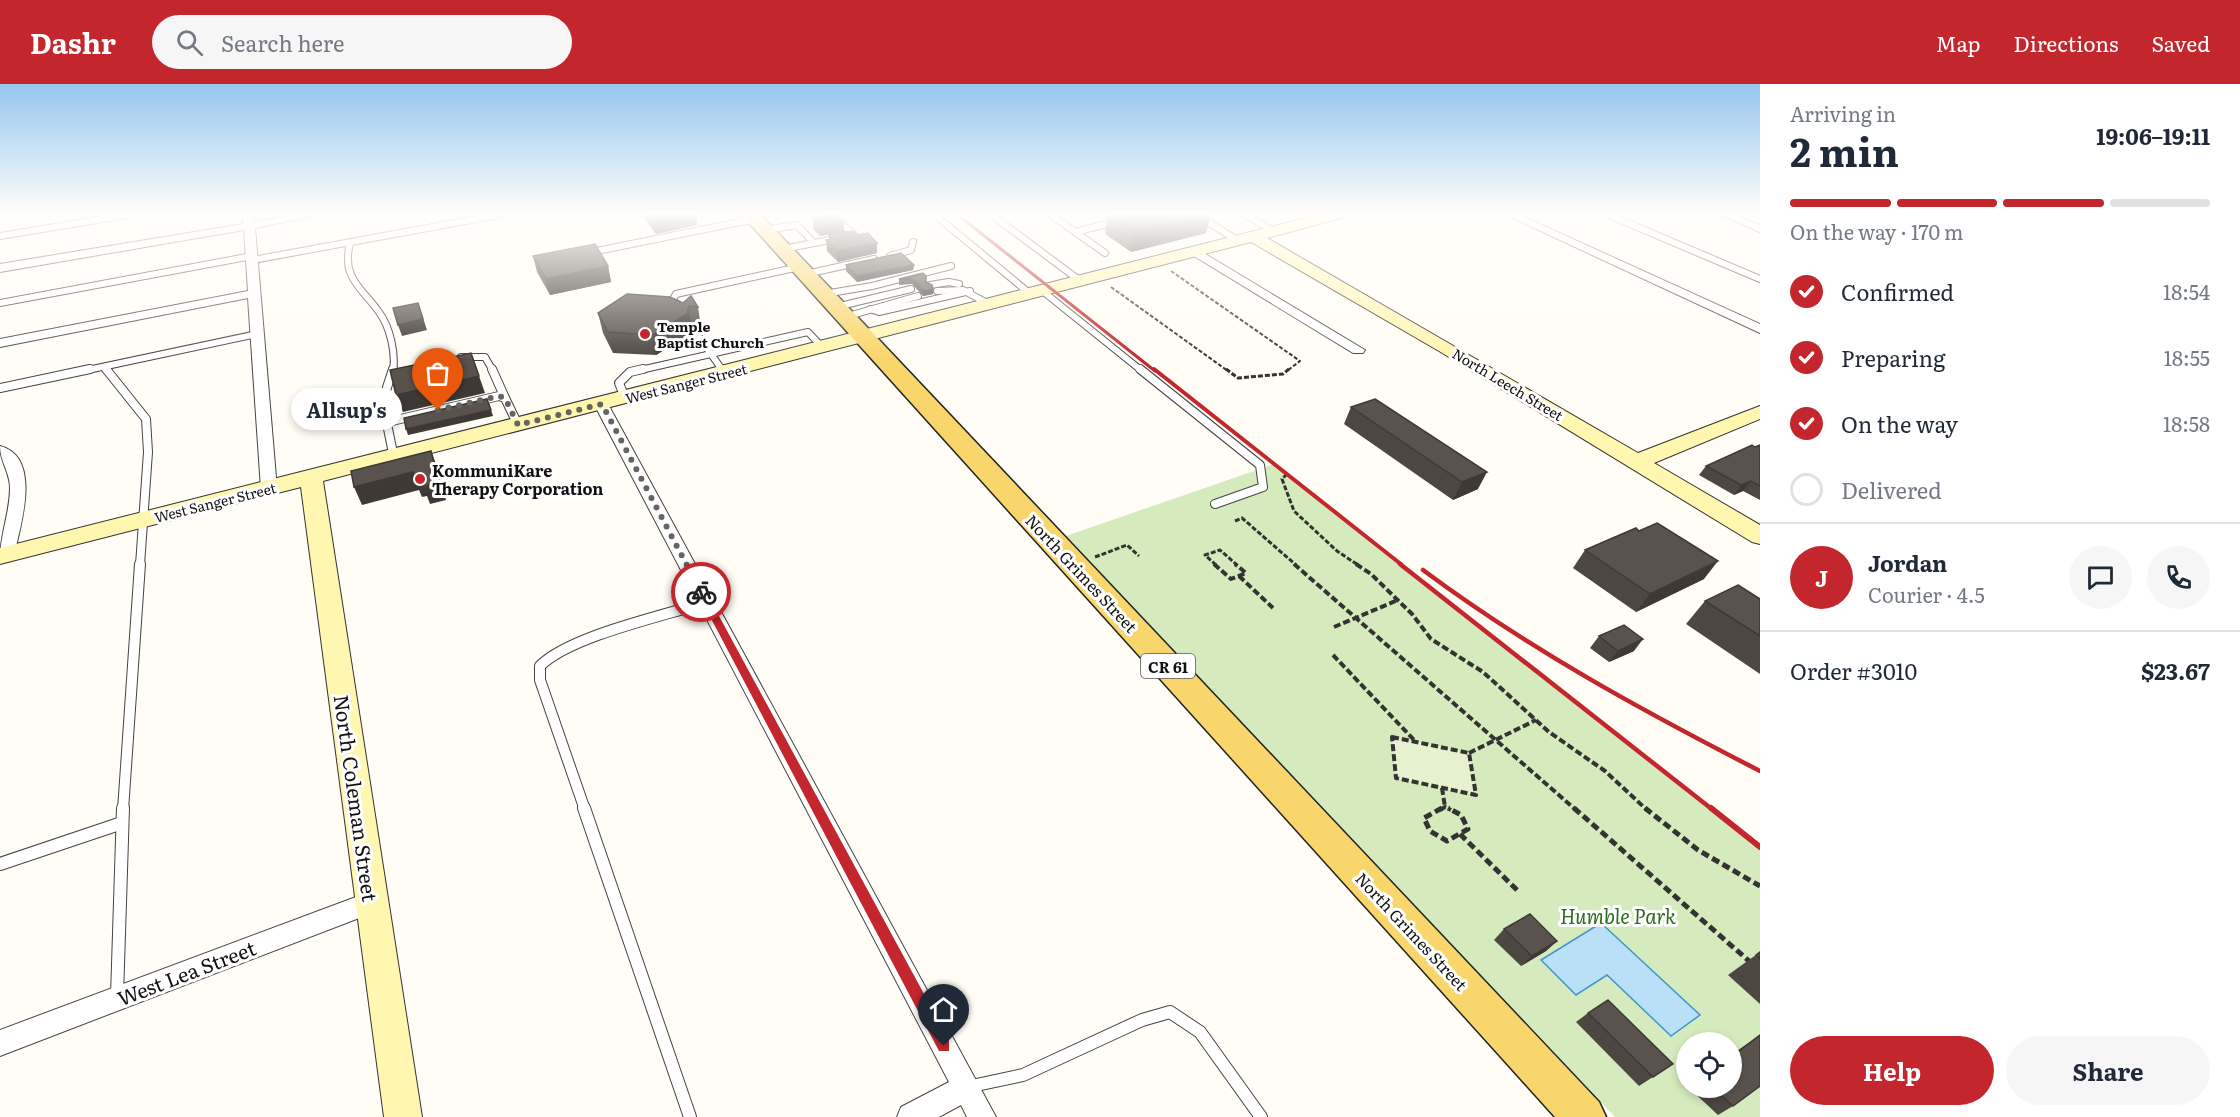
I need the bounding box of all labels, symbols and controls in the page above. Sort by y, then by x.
search box [152,15,572,69]
text: Dashr [30,21,116,63]
icon: search [173,26,206,59]
text: Search here [221,26,344,59]
text: Map [1936,27,1981,58]
text: Directions [2014,27,2119,58]
text: Saved [2152,27,2210,58]
text: Arriving in [1790,98,1896,128]
text: 19:06–19:11 [2096,119,2210,152]
text: 2 min [1790,121,1899,179]
text: On the way · 170 m [1790,216,1964,246]
icon: check [1790,275,1823,308]
text: Confirmed [1841,275,1954,308]
text: 18:54 [2163,276,2210,306]
place label: Temple Baptist Church [657,316,764,352]
marker: Temple Baptist Church [638,327,652,341]
icon: check [1790,341,1823,374]
text: Preparing [1841,341,1945,374]
text: 18:55 [2164,342,2210,372]
street label: North Leech Street [1449,343,1567,425]
pin [412,348,463,410]
icon: bag [421,357,454,390]
street label: West Sanger Street [623,358,749,408]
callout: Allsup's [291,389,402,431]
text: Allsup's [307,394,386,424]
icon: check [1790,407,1823,440]
text: On the way [1841,407,1958,440]
text: 18:58 [2163,408,2210,438]
place label: KommuniKare Therapy Corporation [432,458,603,500]
marker: KommuniKare Therapy Corporation [413,472,427,486]
text: Delivered [1841,473,1942,506]
street label: West Sanger Street [152,477,278,527]
street label: North Grimes Street [1021,508,1144,638]
text: Jordan [1868,546,1947,579]
button: chat [2069,546,2132,609]
button: phone [2147,546,2210,609]
text: J [1815,561,1828,594]
courier [671,562,731,622]
icon: bike [685,576,718,609]
text: Courier · 4.5 [1868,579,1985,609]
road number: CR 61 [1141,654,1195,678]
text: Order #3010 [1790,654,1917,687]
text: $23.67 [2141,654,2210,687]
street label: North Coleman Street [328,693,386,903]
street label: North Grimes Street [1351,866,1474,996]
park label: Humble Park [1560,900,1676,930]
street label: West Lea Street [112,932,260,1012]
pin [918,984,969,1046]
icon: home [927,993,960,1026]
map controls [1676,1032,1742,1098]
button: locate [1676,1032,1742,1098]
button: Help [1790,1036,1994,1105]
button: Share [2006,1036,2210,1105]

